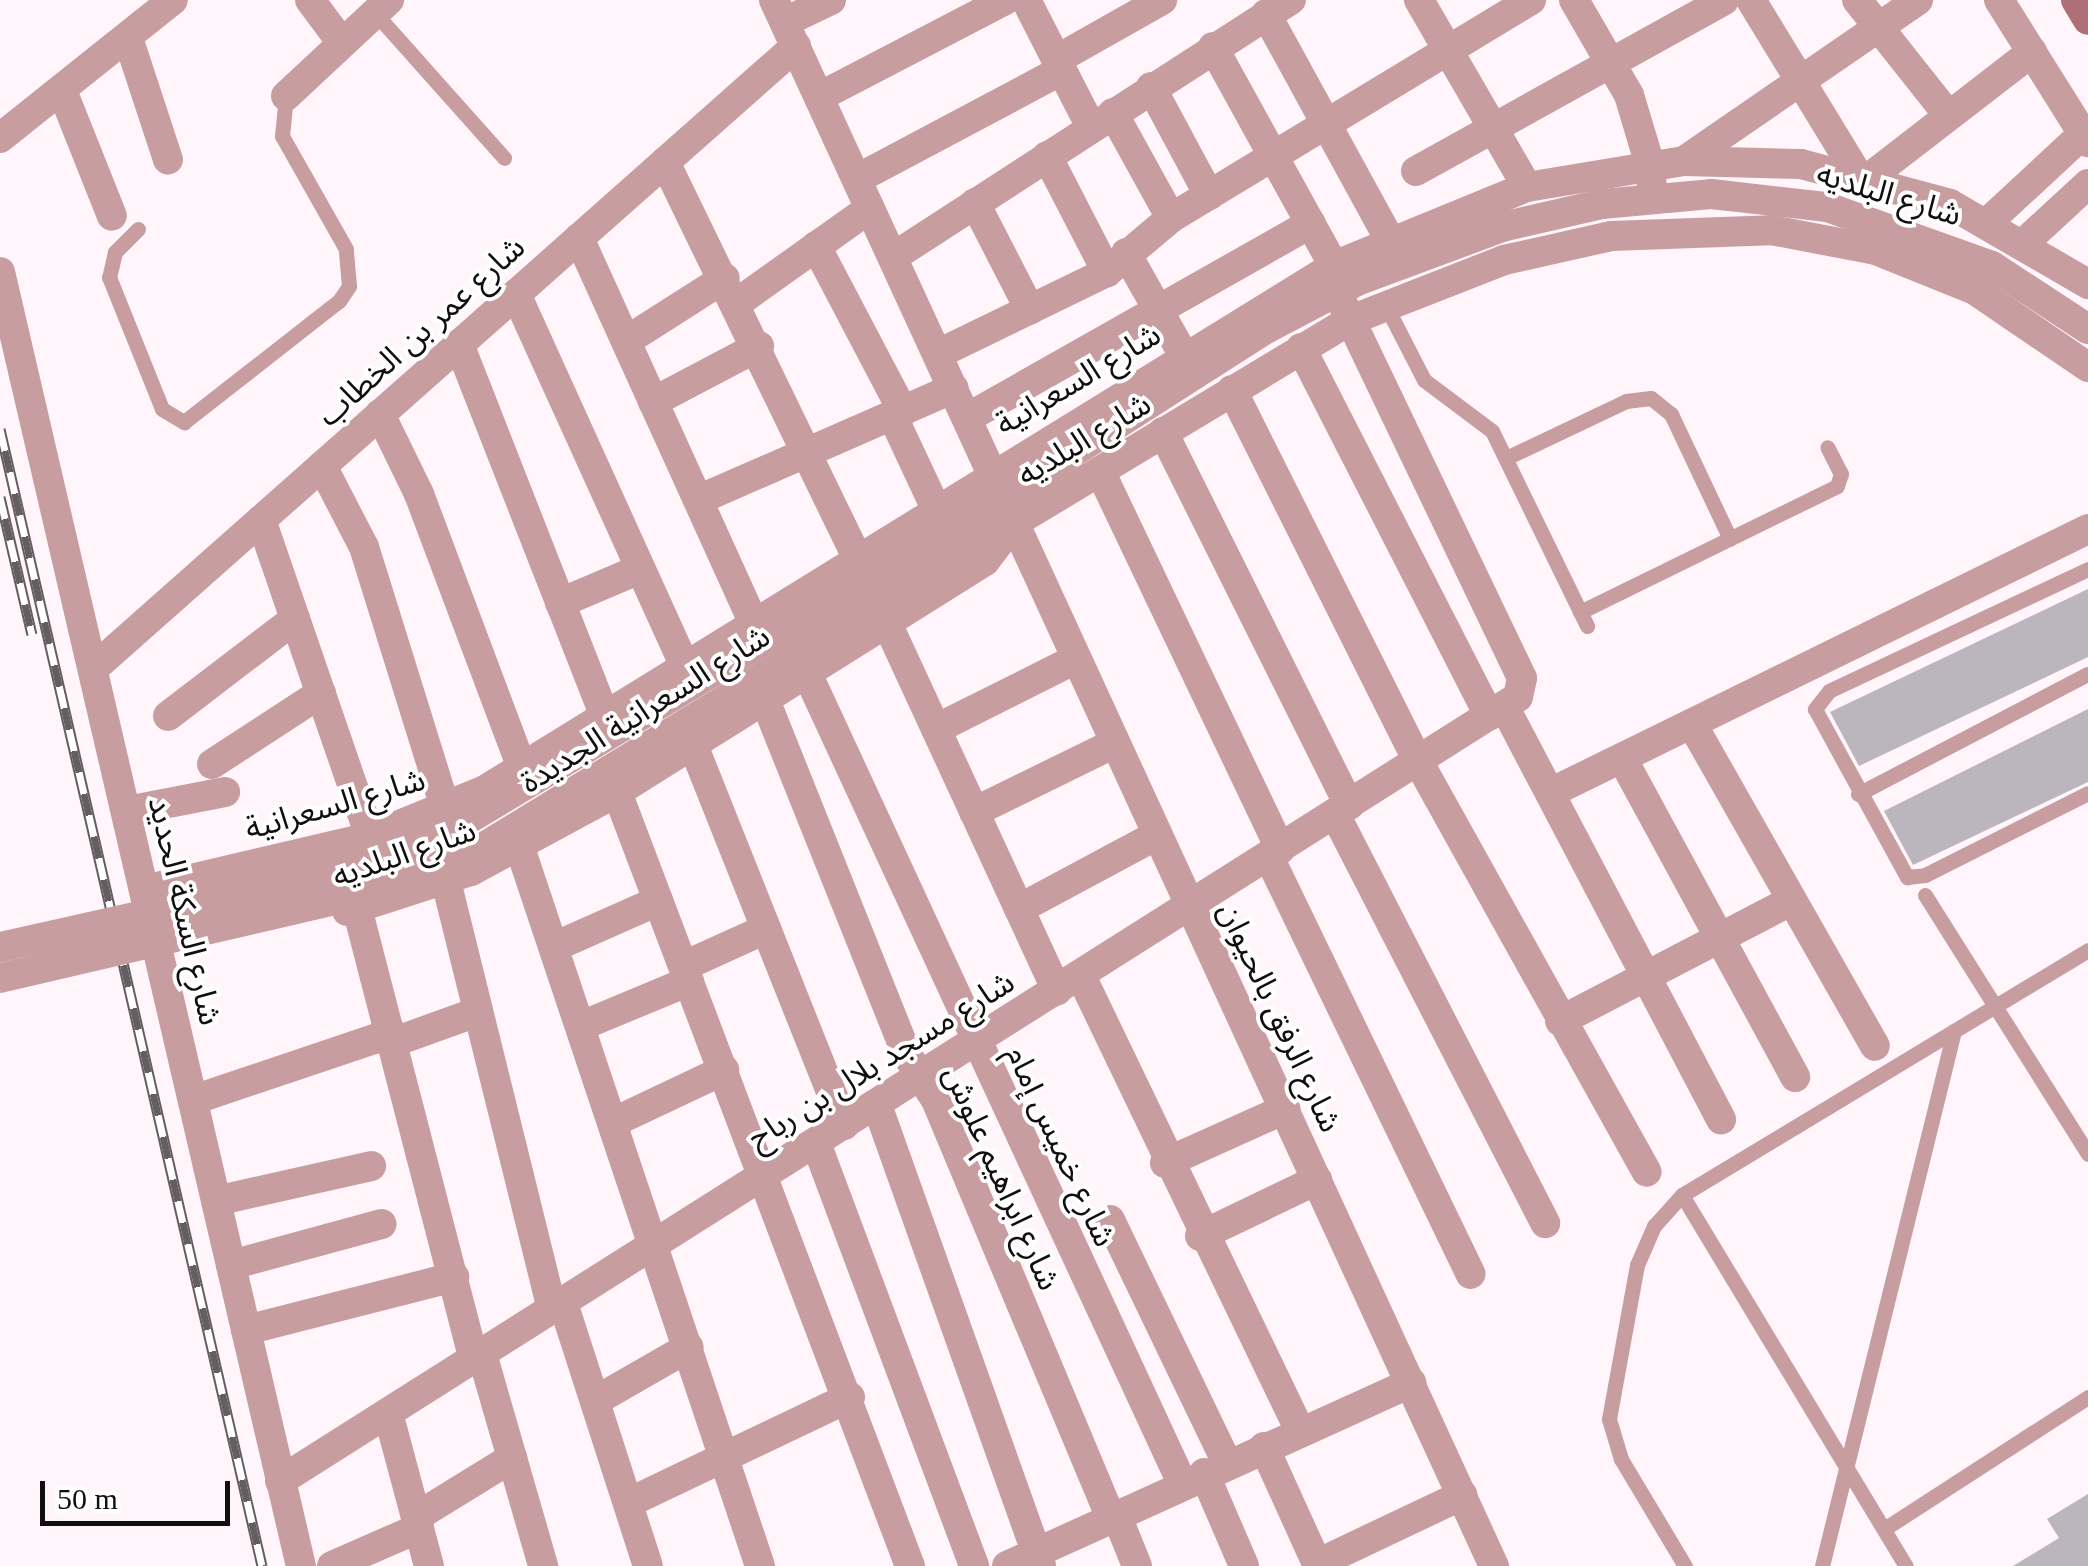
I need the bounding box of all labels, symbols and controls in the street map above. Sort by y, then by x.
street label: شارع البلديه [1812,154,1966,234]
street label: شارع عمر بن الخطاب [309,228,533,434]
street label: شارع السعرانية [988,315,1168,443]
street label: شارع البلديه [1010,384,1158,494]
street label: شارع السعرانية الجديدة [513,617,777,801]
street label: شارع السعرانية [240,760,430,848]
street label: شارع السكة الحديد [140,793,230,1029]
street label: شارع البلديه [327,811,481,895]
street label: شارع الرفق بالحيوان [1210,896,1350,1138]
street label: شارع مسجد بلال بن رباح [741,962,1021,1158]
street label: شارع خميس إمام [998,1039,1124,1253]
street label: شارع ابراهيم علوش [935,1060,1069,1296]
scale bar [45,1461,235,1523]
text: 50 m [57,1482,118,1515]

